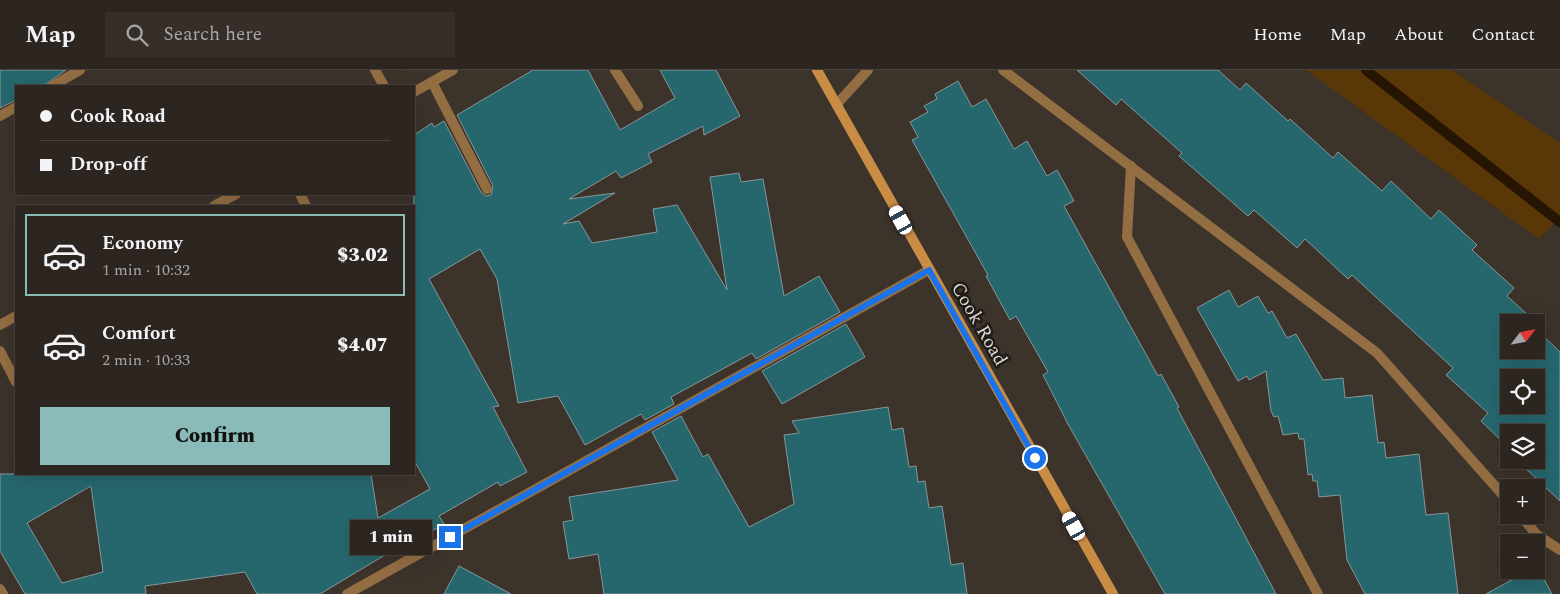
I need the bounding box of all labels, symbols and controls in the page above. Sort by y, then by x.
search box [105,12,455,57]
text: Map [25,17,75,53]
text: Search here [163,20,262,49]
icon: search [123,21,151,49]
text: Home [1253,21,1302,48]
text: Map [1330,21,1366,48]
text: About [1394,21,1444,48]
text: Contact [1472,21,1535,48]
text: Cook Road [70,102,166,131]
text: Drop-off [70,150,147,179]
car [887,203,914,237]
text: Economy [102,229,183,258]
icon: car [42,233,87,278]
text: $3.02 [337,241,388,270]
text: 1 min · 10:32 [102,258,190,282]
street label: Cook Road [943,277,1015,371]
north arrow [1500,314,1545,359]
map controls [1500,314,1545,579]
text: Comfort [102,319,176,348]
icon: car [42,323,87,368]
text: $4.07 [337,331,388,360]
text: 2 min · 10:33 [102,348,190,372]
button: locate [1500,369,1545,414]
button: Confirm [40,407,390,465]
button: layers [1500,424,1545,469]
route start [1024,447,1046,469]
button: + [1500,479,1545,524]
car [1060,509,1087,543]
callout: 1 min [350,520,432,554]
text: 1 min [369,525,413,549]
route end [439,526,461,548]
button: − [1500,534,1545,579]

